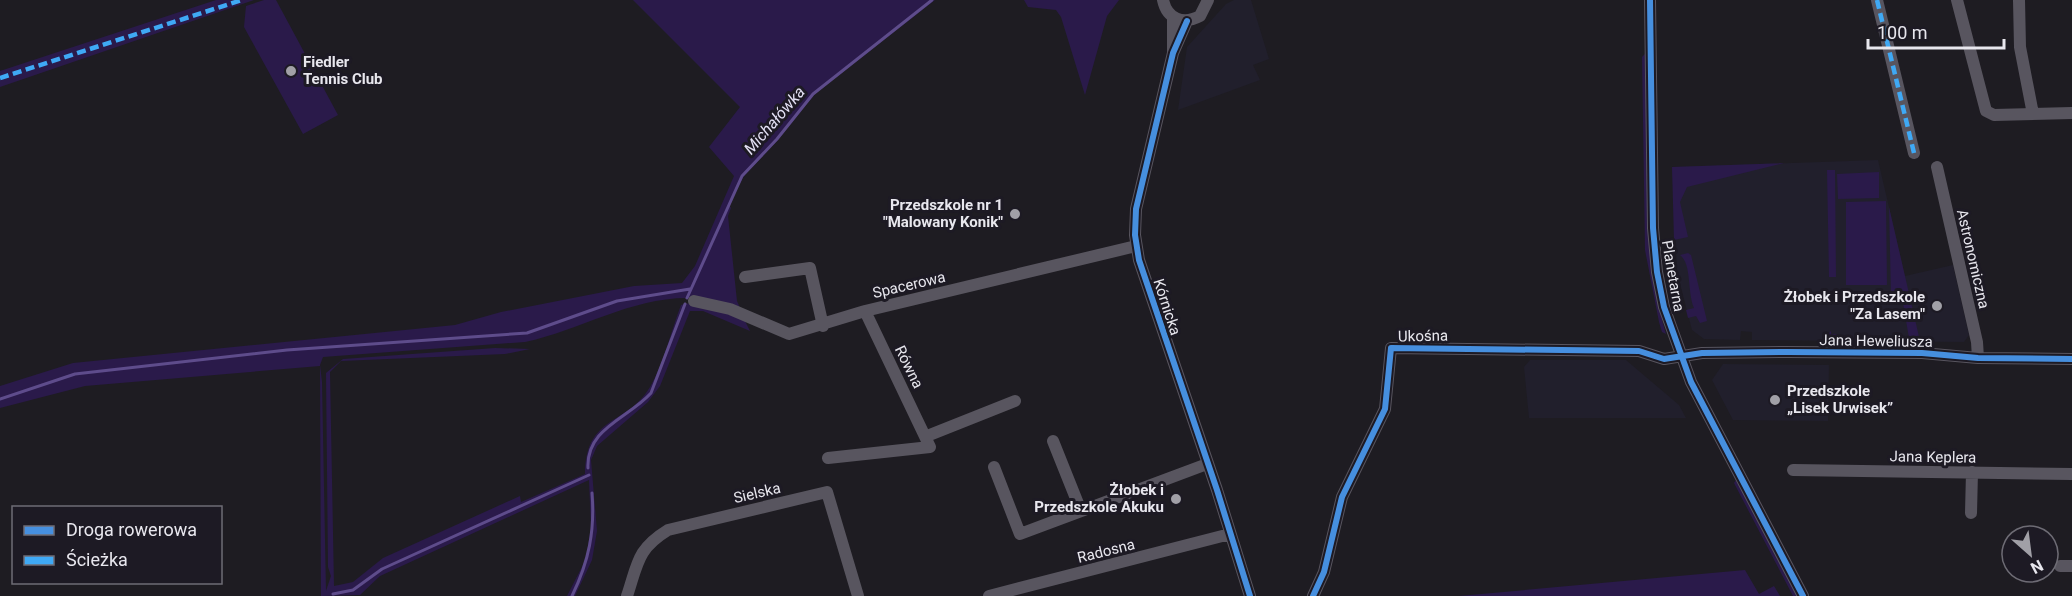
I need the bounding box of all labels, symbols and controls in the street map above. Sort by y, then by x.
scale bar [1868,12,2004,50]
text: 100 m [1877,22,1928,43]
place label: Fiedler Tennis Club [303,53,383,88]
marker: Fiedler Tennis Club [284,64,298,78]
water label: Michałówka [740,83,809,158]
place label: Przedszkole nr 1 "Malowany Konik" [883,196,1003,231]
marker: Przedszkole nr 1 "Malowany Konik" [1008,207,1022,221]
street label: Astronomiczna [1953,208,1993,310]
street label: Planetarna [1658,239,1688,313]
street label: Spacerowa [871,268,947,302]
street label: Kórnicka [1149,276,1185,338]
place label: Żłobek i Przedszkole "Za Lasem" [1784,288,1925,323]
marker: Żłobek i Przedszkole "Za Lasem" [1930,299,1944,313]
street label: Ukośna [1398,327,1448,345]
street label: Jana Heweliusza [1819,331,1933,351]
street label: Równa [891,343,927,391]
place label: Przedszkole „Lisek Urwisek” [1787,382,1893,417]
marker: Przedszkole „Lisek Urwisek” [1768,393,1782,407]
street label: Jana Keplera [1889,447,1977,467]
street label: Sielska [732,479,782,507]
place label: Żłobek i Przedszkole Akuku [1034,481,1164,516]
marker: Żłobek i Przedszkole Akuku [1169,492,1183,506]
legend [12,506,222,584]
text: Droga rowerowa [66,519,197,540]
north arrow [2000,524,2060,584]
street label: Radosna [1075,535,1137,567]
text: Ścieżka [66,549,128,570]
text: N [2027,556,2046,578]

